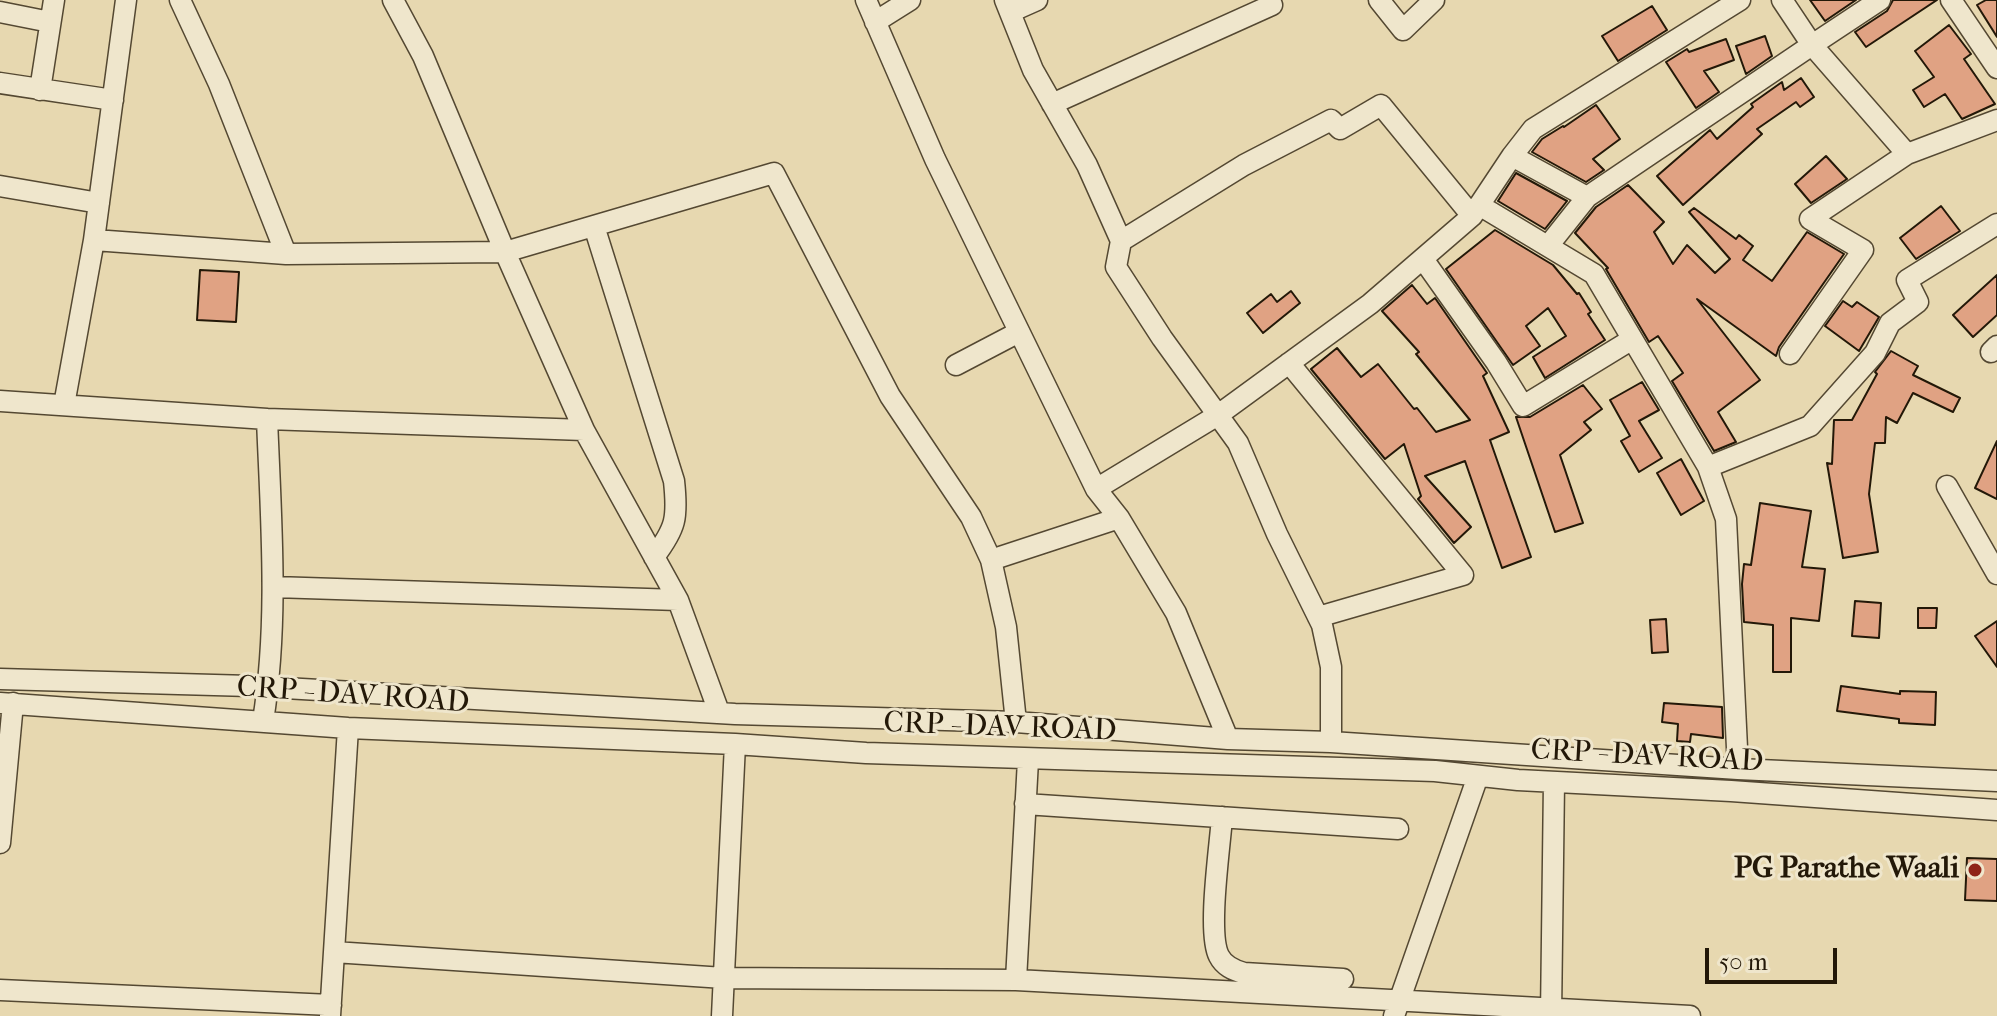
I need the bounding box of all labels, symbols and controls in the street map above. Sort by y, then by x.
street label: CRP - DAV ROAD [236,670,470,722]
street label: CRP - DAV ROAD [883,706,1117,750]
street label: CRP - DAV ROAD [1530,733,1764,781]
place label: PG Parathe Waali [1734,852,1959,888]
marker: PG Parathe Waali [1966,861,1984,879]
scale bar [1709,932,1841,982]
text: 50 m [1719,948,1768,976]

